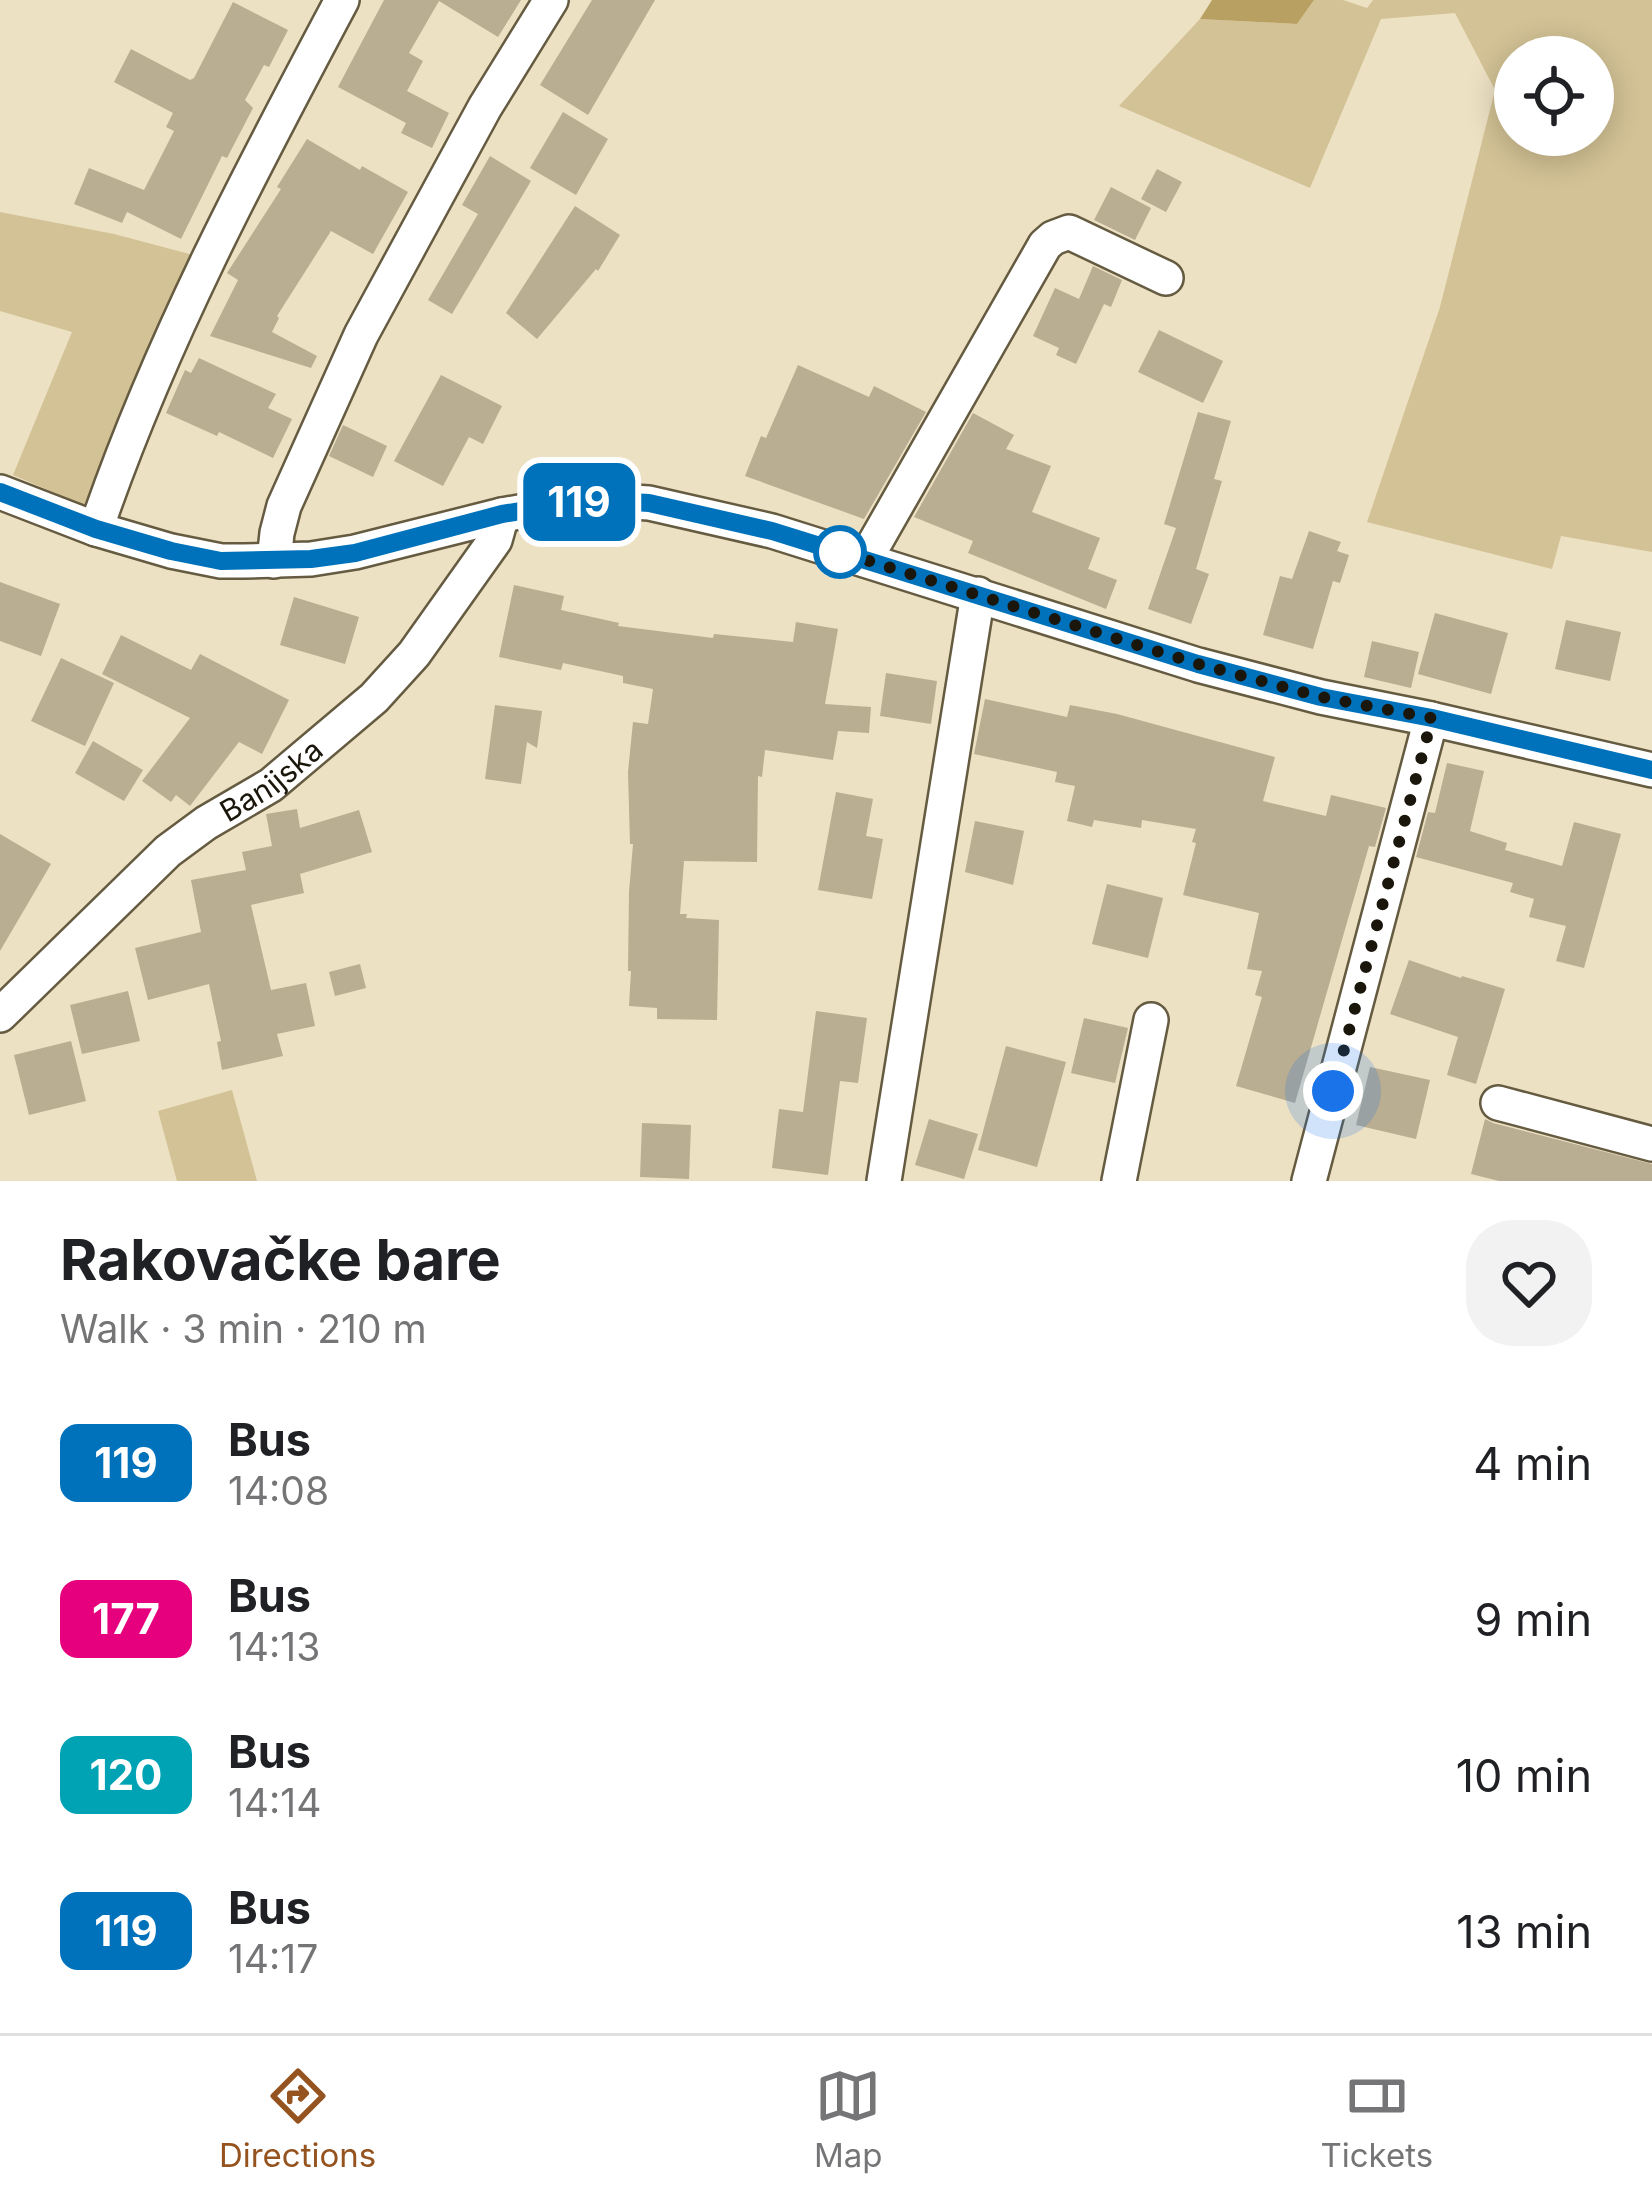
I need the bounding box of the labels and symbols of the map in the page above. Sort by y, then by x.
line badge: 119 [510,463,648,541]
unlabelled marker [815,527,865,577]
street label: Banijska [213,731,330,829]
your location [1303,1061,1363,1121]

